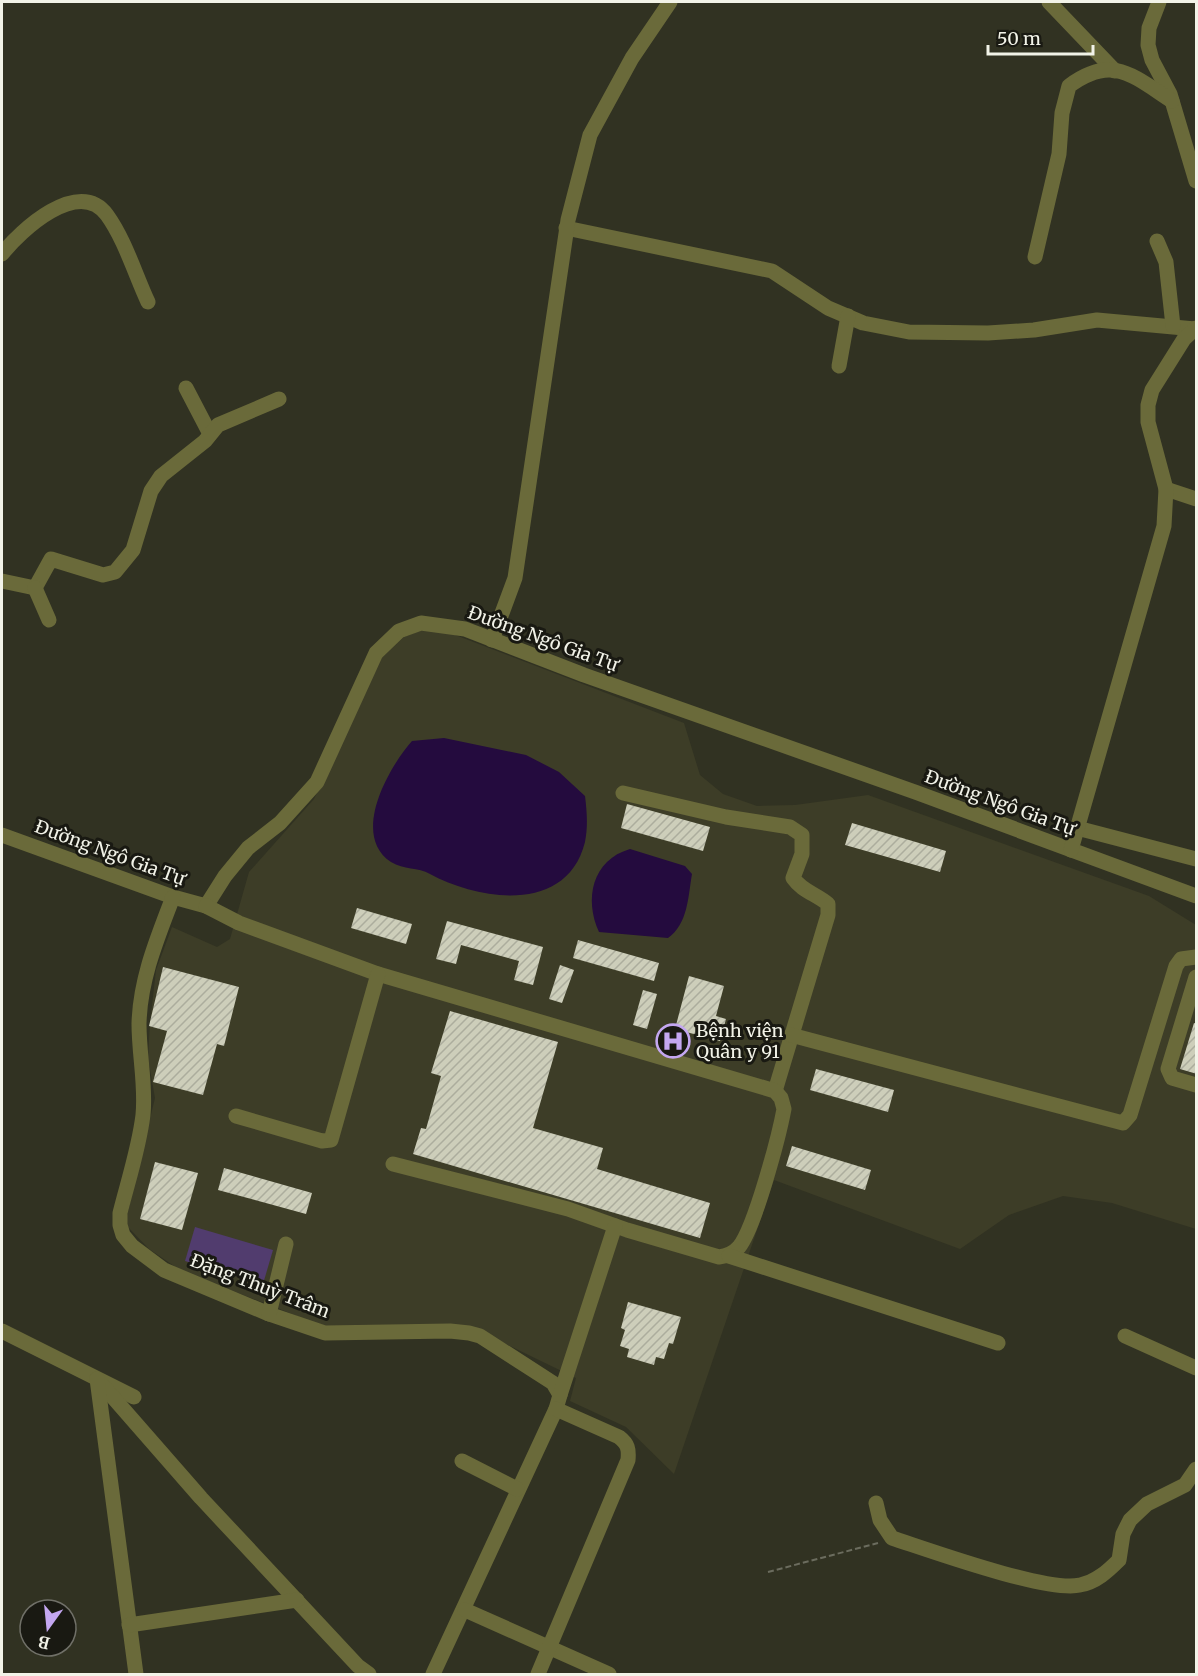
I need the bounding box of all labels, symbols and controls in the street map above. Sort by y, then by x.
scale bar [988,18,1093,56]
text: 50 m [997,27,1041,50]
street label: Đường Ngô Gia Tự [465,601,623,677]
street label: Đường Ngô Gia Tự [922,765,1080,841]
street label: Đường Ngô Gia Tự [32,815,190,891]
place label: Bệnh viện Quân y 91 [696,1019,783,1063]
hospital icon: Bệnh viện Quân y 91 [655,1023,691,1059]
street label: Đặng Thuỳ Trâm [187,1248,333,1323]
north arrow [18,1598,78,1658]
text: B [36,1631,52,1654]

